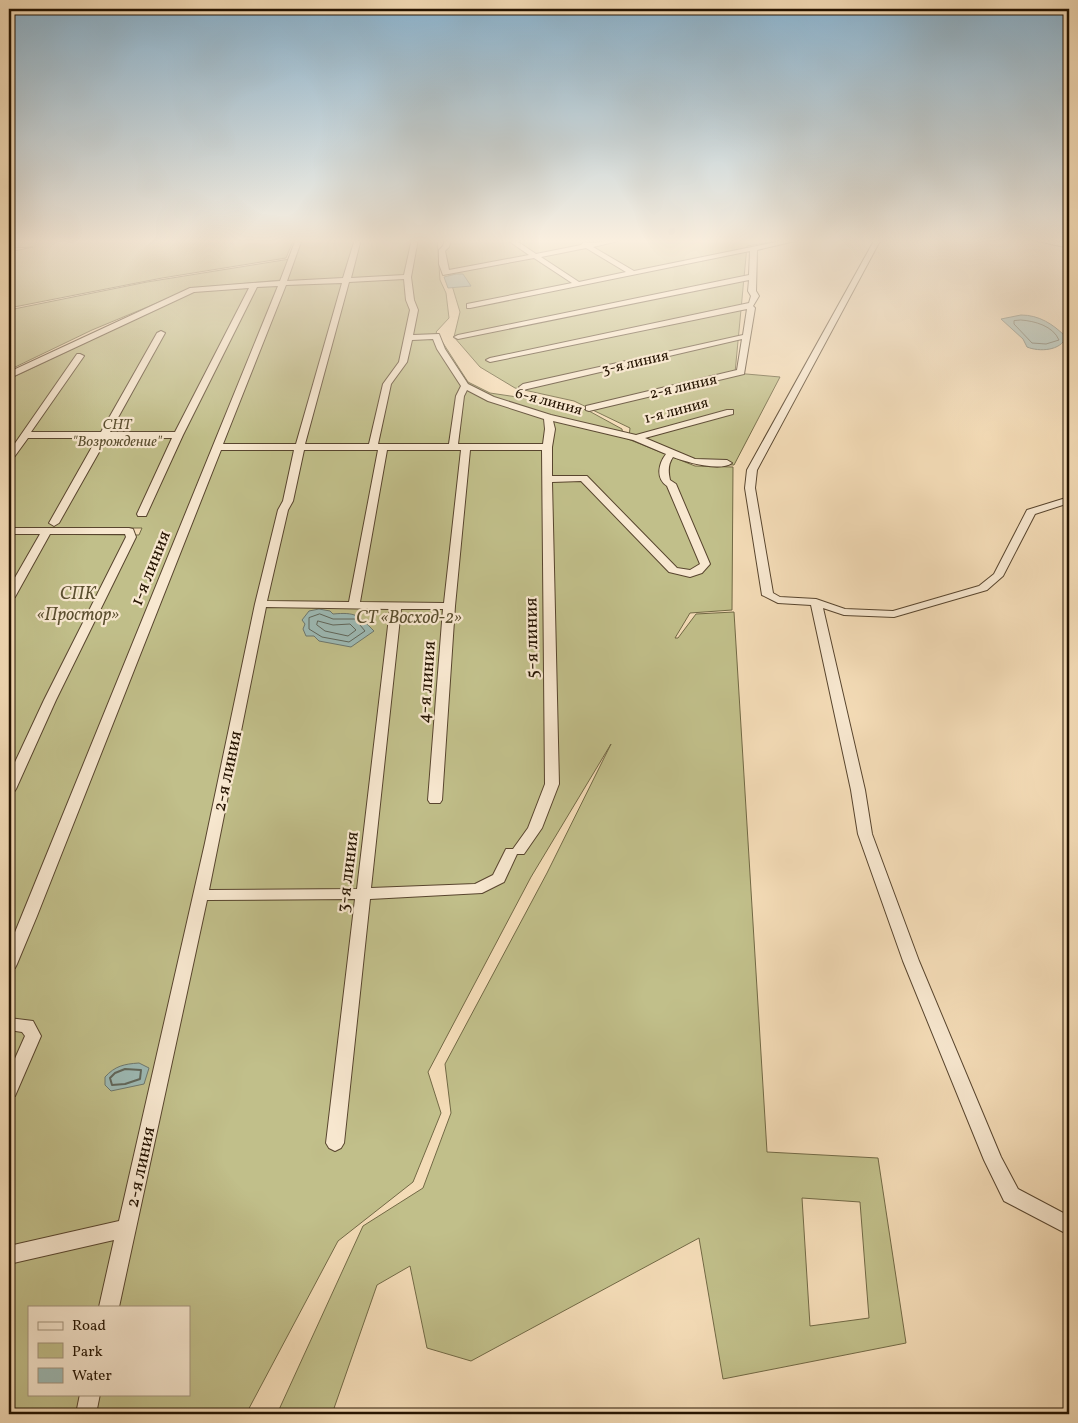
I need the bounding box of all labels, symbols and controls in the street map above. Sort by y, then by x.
street label: 3-я линия [600,346,671,381]
street label: 2-я линия [648,369,719,405]
street label: 6-я линия [513,383,585,422]
street label: 1-я линия [642,393,711,430]
park label: СНТ "Возрождение" [72,415,163,453]
street label: 1-я линия [125,527,178,610]
park label: СПК «Простор» [37,582,119,628]
street label: 5-я линия [519,597,546,679]
park label: СТ «Восход-2» [356,606,462,631]
street label: 4-я линия [412,640,443,724]
street label: 2-я линия [208,728,249,814]
street label: 3-я линия [331,830,366,914]
street label: 2-я линия [121,1124,162,1210]
legend [28,1306,190,1396]
text: Road [72,1316,106,1337]
text: Park [72,1342,103,1363]
text: Water [72,1366,112,1387]

